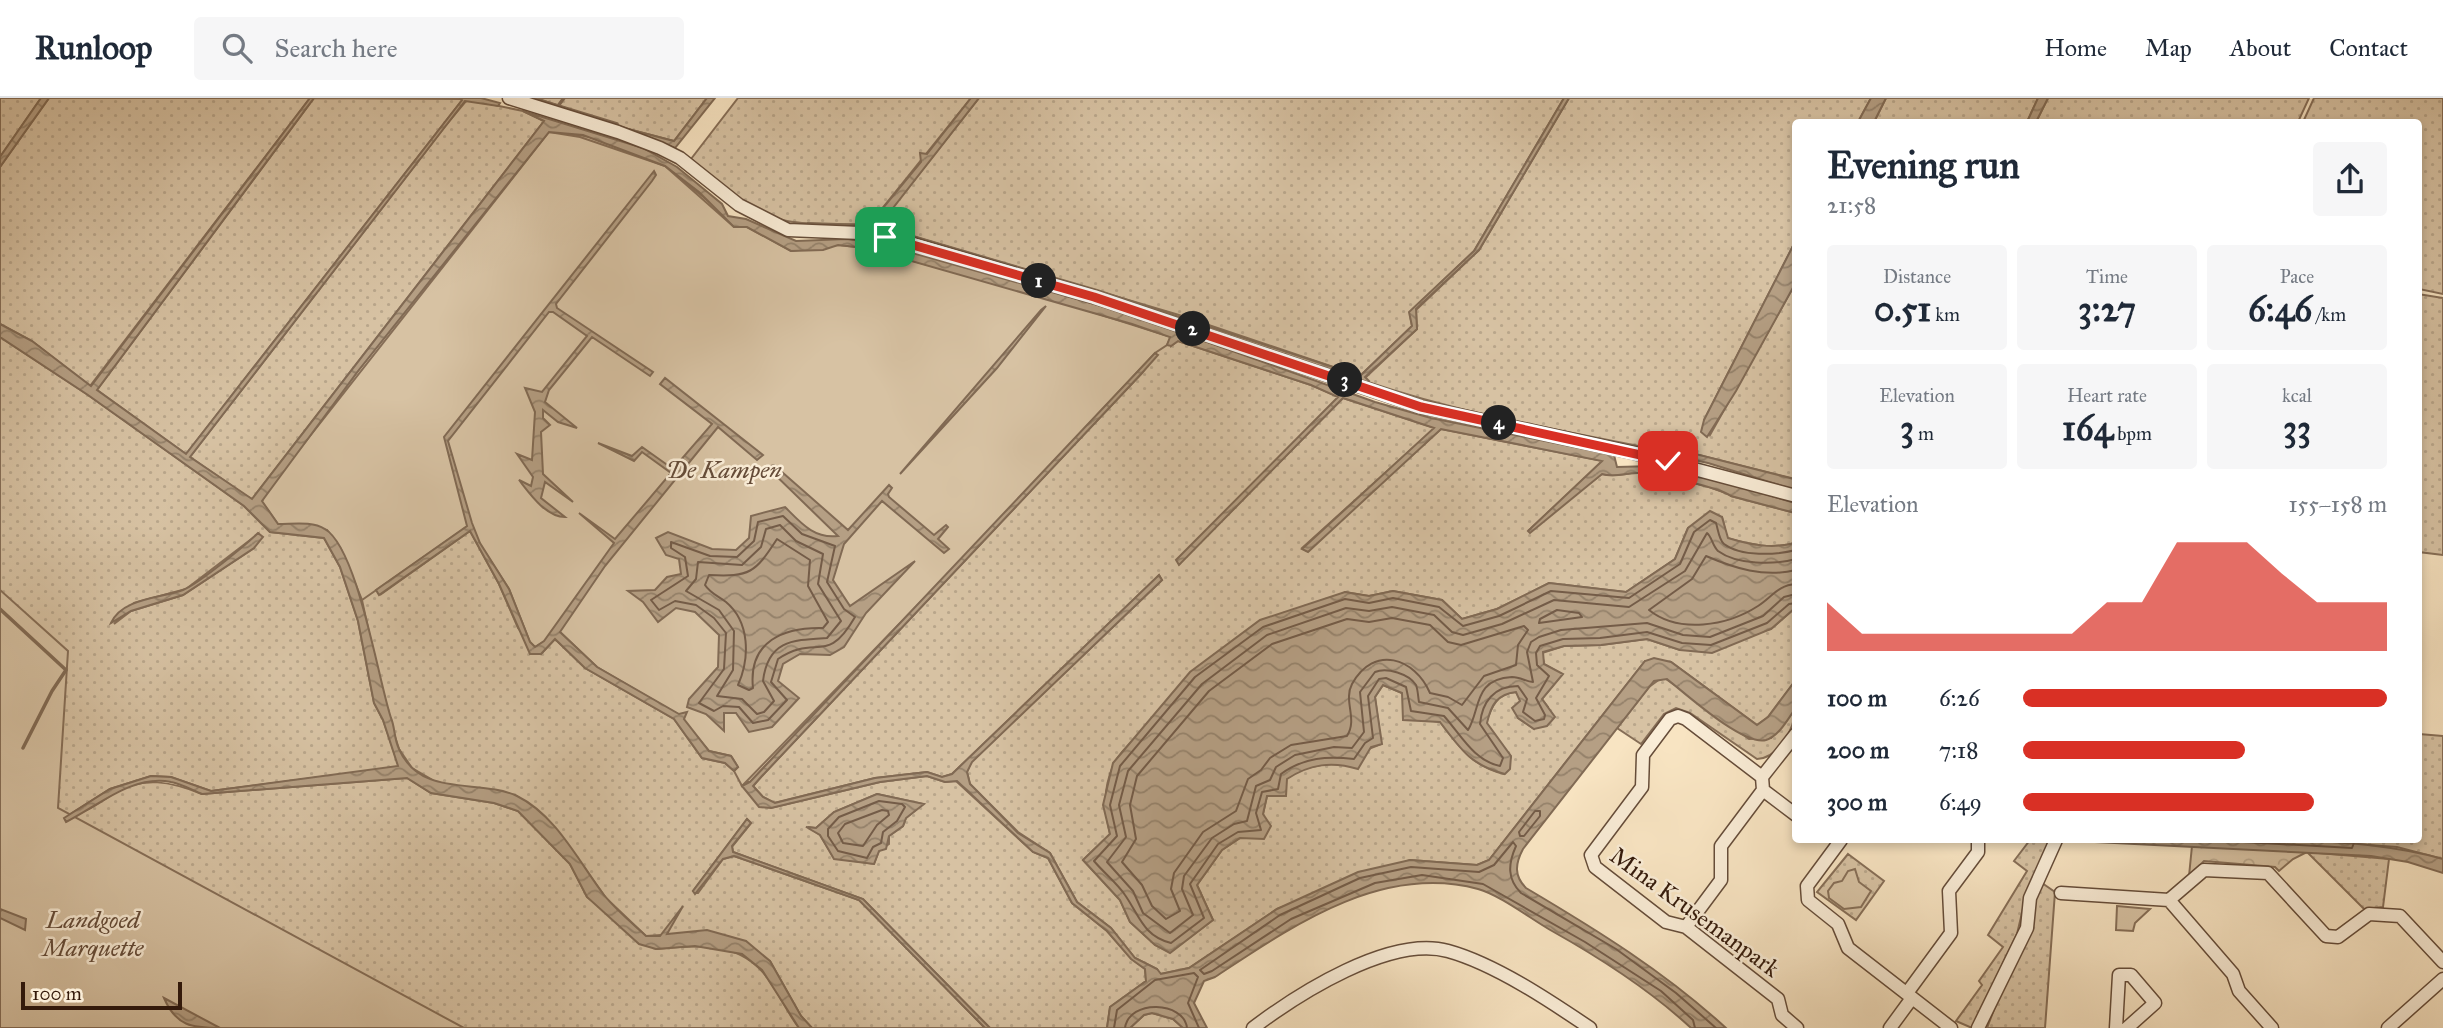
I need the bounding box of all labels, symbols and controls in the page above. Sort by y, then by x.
search box [194,17,684,80]
text: Runloop [35,28,152,68]
icon: search [218,29,256,67]
text: Search here [274,32,397,64]
text: Home [2044,33,2107,63]
text: Map [2145,33,2192,63]
text: About [2230,33,2291,63]
text: Contact [2329,33,2408,63]
text: Evening run [1827,142,2020,188]
button: share [2313,142,2387,216]
text: 21:58 [1827,191,1876,219]
pin [855,207,915,267]
icon: arrive [866,218,904,256]
pin: 1 [1021,264,1056,298]
text: Distance [1883,265,1951,288]
text: Time [2086,265,2128,288]
text: Pace [2280,265,2314,288]
text: 1 [1035,269,1042,292]
text: 0.51 [1874,288,1931,331]
text: 3:27 [2078,288,2136,331]
text: 6:46 [2248,288,2312,331]
text: km [1931,303,1960,326]
text: /km [2312,303,2346,326]
pin: 2 [1176,312,1210,346]
text: 2 [1188,317,1197,340]
pin: 3 [1328,362,1362,398]
text: 3 [1341,368,1348,391]
text: Elevation [1879,384,1955,407]
text: Heart rate [2067,384,2147,407]
text: kcal [2282,384,2312,407]
pin: 4 [1482,406,1516,440]
text: 3 [1900,407,1914,450]
text: 164 [2062,407,2113,450]
text: 33 [2283,407,2311,450]
text: 4 [1493,411,1504,434]
text: m [1914,422,1934,445]
text: bpm [2113,422,2152,445]
pin [1638,431,1698,491]
icon: check [1649,442,1687,480]
park label: De Kampen [666,455,782,485]
text: Elevation [1827,490,1918,518]
text: 155–158 m [2289,490,2387,518]
text: 100 m [1827,684,1887,712]
text: 6:26 [1939,684,1980,712]
text: 200 m [1827,736,1889,764]
text: 7:18 [1939,736,1978,764]
text: 300 m [1827,788,1887,816]
text: 6:49 [1939,788,1982,816]
street label: Mina Krusemanpark [1604,840,1787,984]
park label: Landgoed Marquette [41,905,145,963]
scale bar [21,979,182,1011]
text: 100 m [32,982,82,1005]

